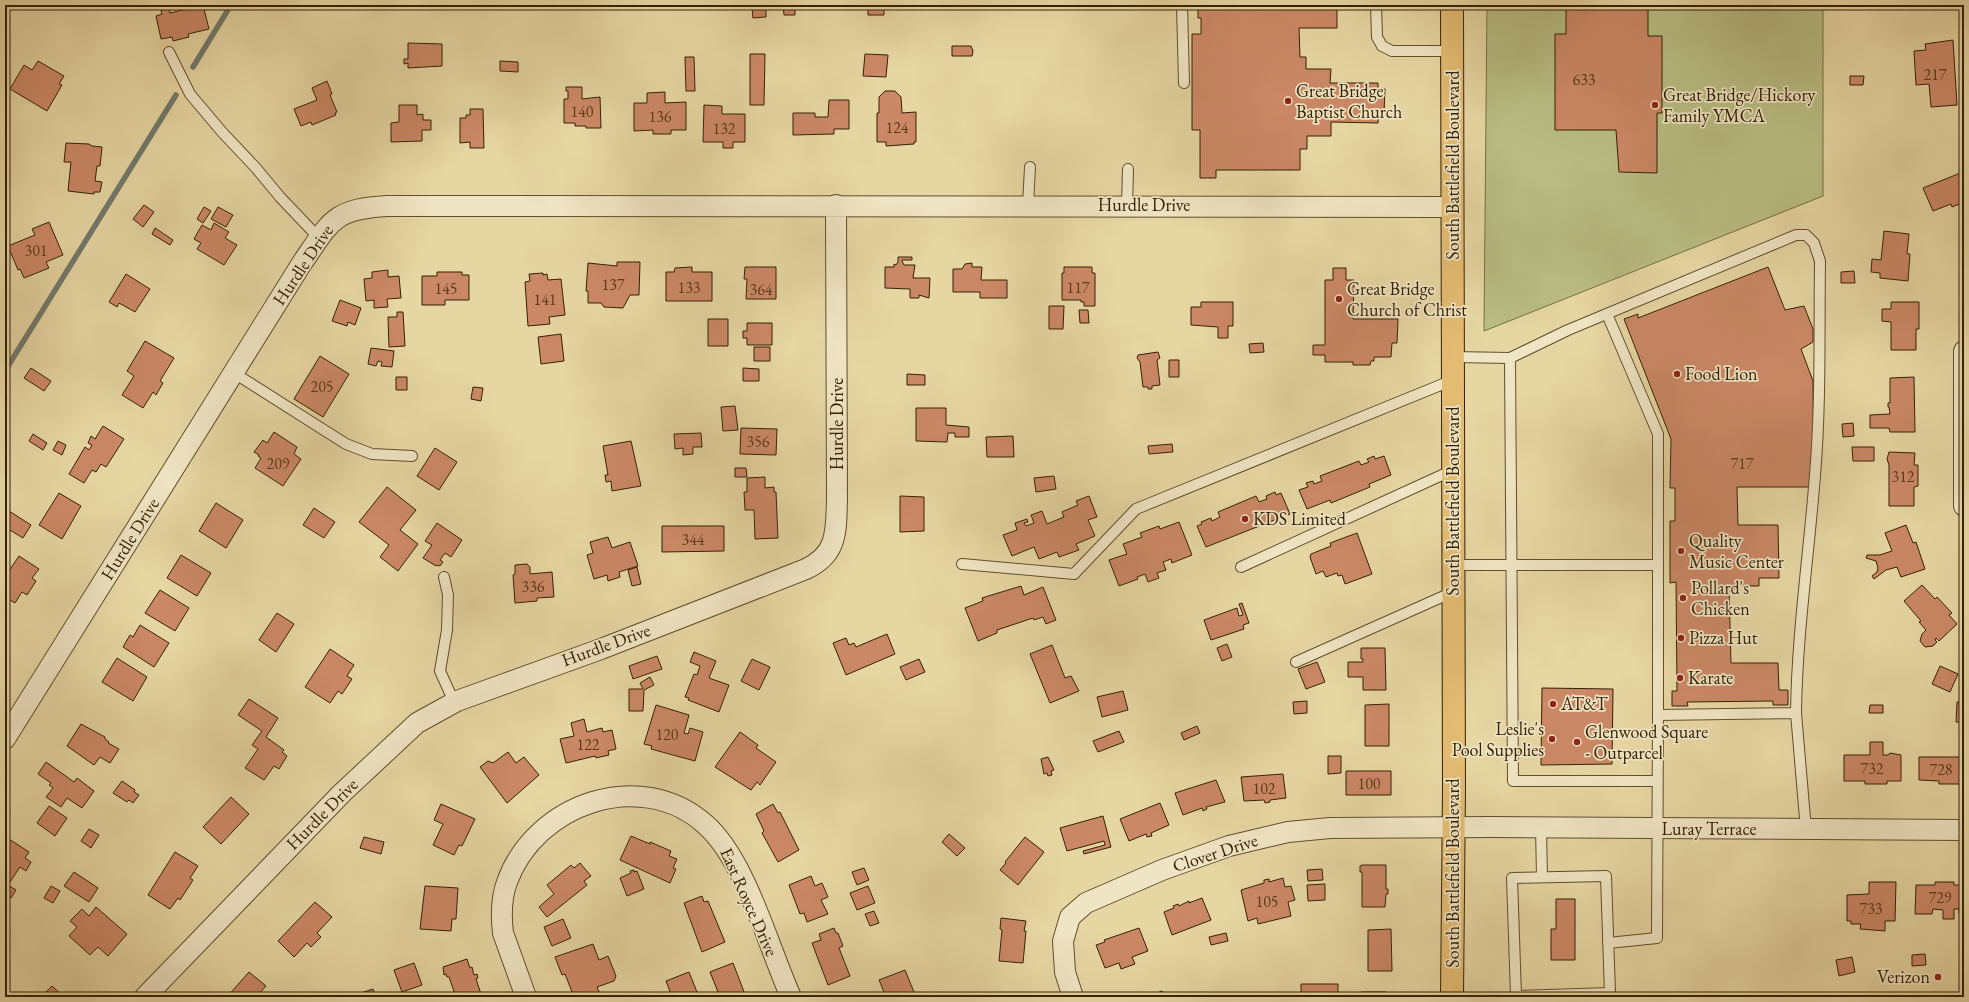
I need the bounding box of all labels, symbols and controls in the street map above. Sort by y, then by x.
house number: 217 [1923,64,1947,85]
street label: South Battlefield Boulevard [1441,69,1464,260]
house number: 633 [1572,69,1596,90]
place label: Great Bridge Baptist Church [1296,79,1402,123]
place label: Great Bridge/Hickory Family YMCA [1663,83,1815,127]
marker: Great Bridge Baptist Church [1283,96,1293,106]
marker: Great Bridge/Hickory Family YMCA [1650,100,1660,110]
house number: 140 [570,101,594,122]
house number: 136 [648,106,672,127]
house number: 124 [885,117,909,138]
house number: 132 [712,118,736,139]
street label: Hurdle Drive [1098,193,1190,216]
street label: Hurdle Drive [267,220,338,310]
house number: 301 [24,240,48,261]
house number: 137 [601,274,625,295]
house number: 133 [677,277,701,298]
house number: 117 [1066,277,1090,298]
place label: Great Bridge Church of Christ [1347,277,1467,321]
house number: 145 [434,278,458,299]
house number: 364 [749,279,773,300]
house number: 141 [533,289,557,310]
marker: Great Bridge Church of Christ [1334,294,1344,304]
place label: Food Lion [1685,362,1758,385]
marker: Food Lion [1672,369,1682,379]
house number: 205 [310,376,334,397]
street label: Hurdle Drive [825,378,848,470]
street label: South Battlefield Boulevard [1441,405,1464,596]
house number: 356 [746,431,770,452]
house number: 209 [266,453,290,474]
house number: 717 [1730,453,1754,474]
house number: 312 [1891,466,1915,487]
street label: Hurdle Drive [95,493,164,584]
place label: KDS Limited [1253,507,1347,530]
marker: KDS Limited [1240,514,1250,524]
house number: 344 [681,529,705,550]
place label: Quality Music Center [1689,529,1784,573]
marker: Quality Music Center [1676,546,1686,556]
house number: 336 [521,576,545,597]
place label: Pollard's Chicken [1691,576,1750,620]
marker: Pollard's Chicken [1678,593,1688,603]
street label: Hurdle Drive [558,618,653,671]
place label: Pizza Hut [1689,626,1758,649]
marker: Pizza Hut [1676,633,1686,643]
place label: Karate [1688,666,1733,689]
marker: Karate [1675,673,1685,683]
place label: AT&T [1560,692,1608,715]
marker: AT&T [1548,699,1558,709]
place label: Leslie's Pool Supplies [1452,717,1544,761]
place label: Glenwood Square - Outparcel [1585,720,1708,764]
house number: 120 [655,724,679,745]
house number: 122 [576,734,600,755]
marker: Leslie's Pool Supplies [1547,734,1557,744]
marker: Glenwood Square - Outparcel [1572,737,1582,747]
house number: 732 [1860,758,1884,779]
house number: 728 [1929,759,1953,780]
street label: Hurdle Drive [281,773,363,855]
house number: 100 [1357,773,1381,794]
street label: South Battlefield Boulevard [1441,777,1464,968]
house number: 102 [1252,778,1276,799]
street label: Luray Terrace [1662,817,1756,840]
street label: Clover Drive [1169,828,1260,877]
street label: East Royce Drive [715,844,784,960]
house number: 729 [1928,887,1952,908]
house number: 105 [1255,891,1279,912]
house number: 733 [1859,898,1883,919]
place label: Verizon [1877,965,1930,988]
marker: Verizon [1933,972,1943,982]

